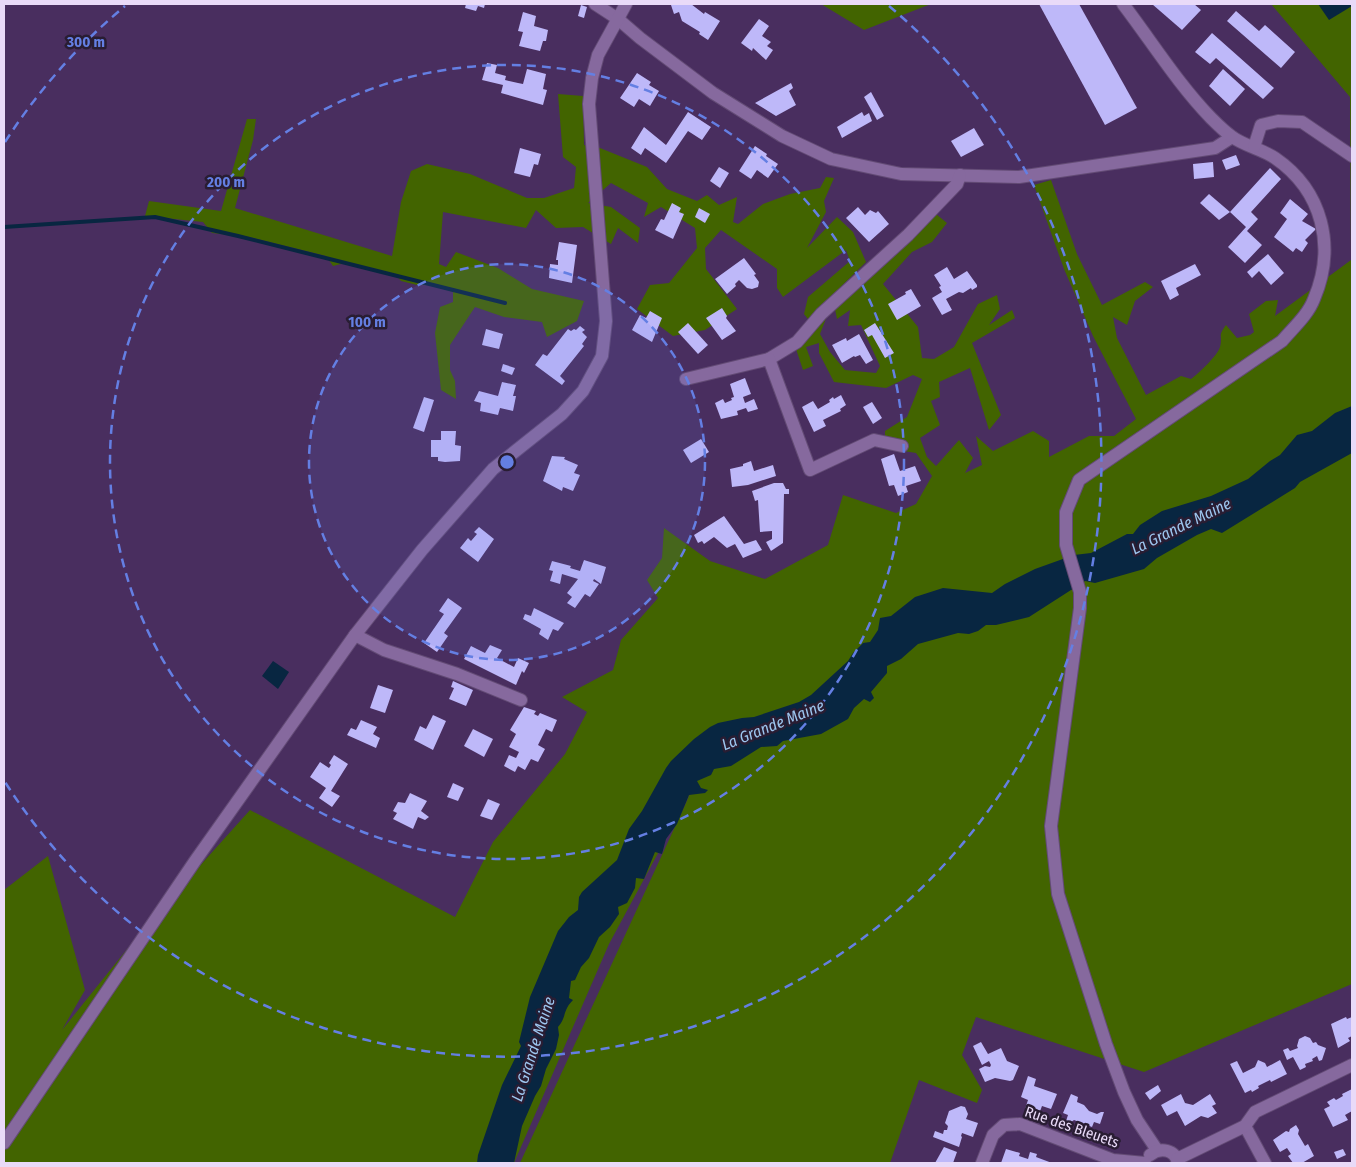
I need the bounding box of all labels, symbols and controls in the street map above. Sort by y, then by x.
text: 300 m [66,33,105,51]
text: 200 m [206,173,245,191]
text: 100 m [348,313,386,331]
centre of rings [498,453,516,471]
water label: La Grande Maine [1128,493,1234,558]
water label: La Grande Maine [719,696,827,754]
water label: La Grande Maine [507,994,559,1104]
street label: Rue des Bleuets [1023,1102,1121,1152]

